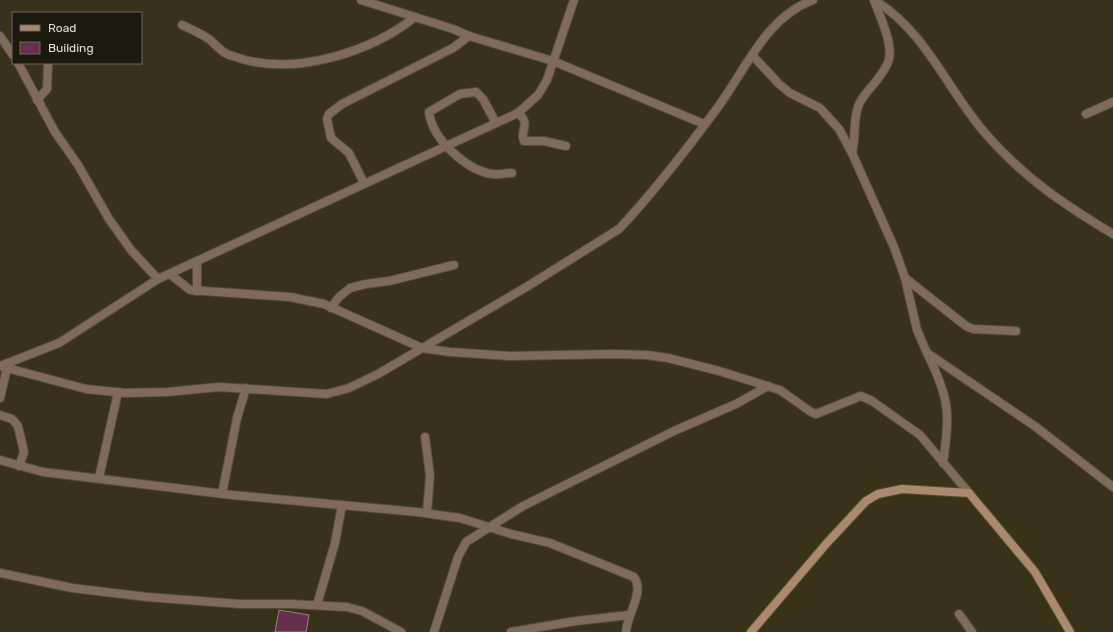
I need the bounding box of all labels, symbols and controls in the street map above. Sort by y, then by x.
legend [12,12,142,64]
text: Road [48,21,76,35]
text: Building [48,41,94,55]

